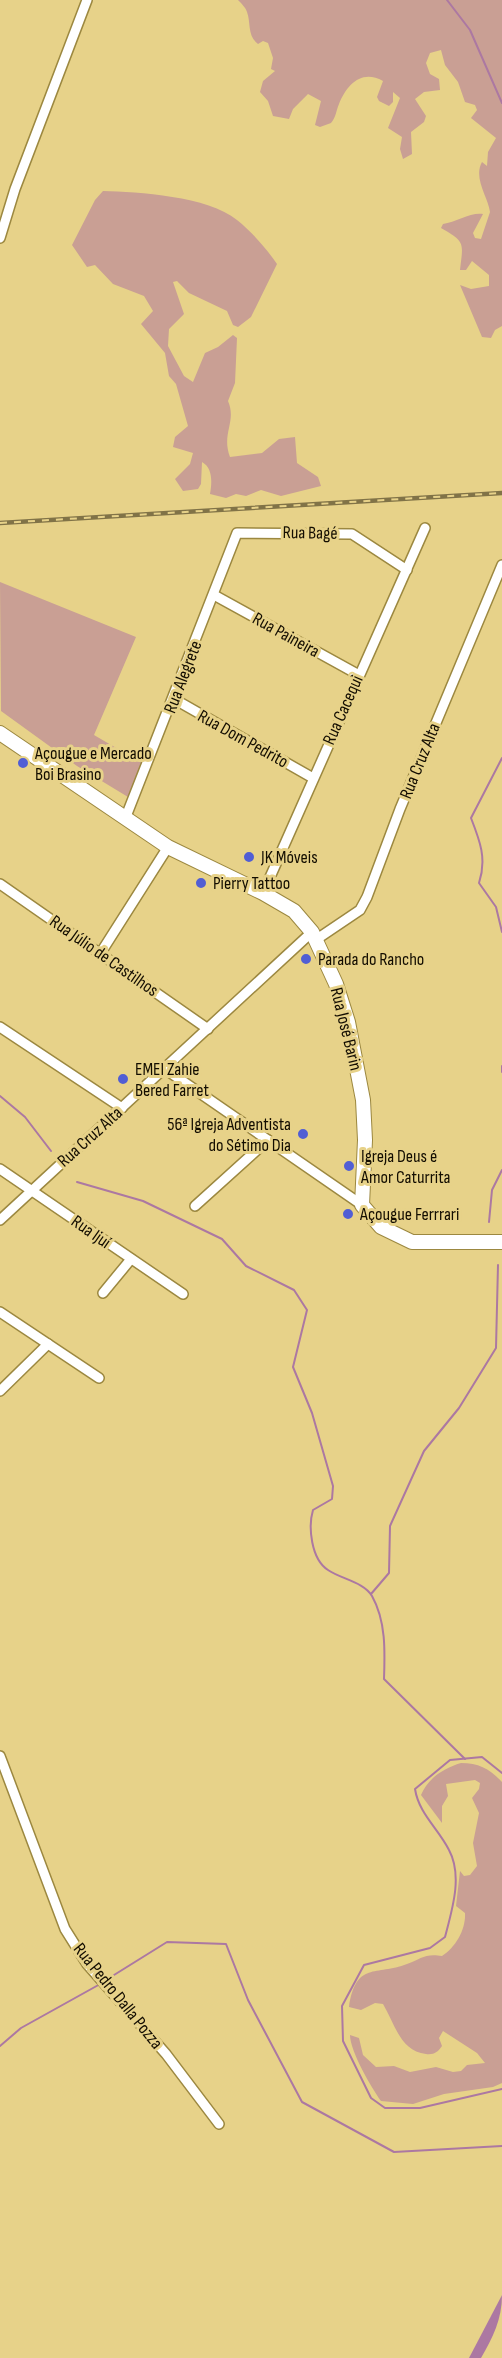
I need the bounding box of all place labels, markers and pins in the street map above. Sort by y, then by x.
place label: Açougue e Mercado Boi Brasino [34,743,152,785]
marker: Açougue e Mercado Boi Brasino [16,756,30,770]
place label: JK Móveis [260,847,318,868]
marker: JK Móveis [242,850,256,864]
place label: Pierry Tattoo [213,873,290,894]
marker: Pierry Tattoo [194,876,208,890]
place label: Parada do Rancho [318,949,424,970]
marker: Parada do Rancho [299,952,313,966]
place label: EMEI Zahie Bered Farret [135,1059,209,1101]
marker: EMEI Zahie Bered Farret [116,1072,130,1086]
place label: 56ª Igreja Adventista do Sétimo Dia [167,1114,291,1156]
marker: 56ª Igreja Adventista do Sétimo Dia [296,1127,310,1141]
place label: Igreja Deus é Amor Caturrita [360,1146,451,1188]
marker: Igreja Deus é Amor Caturrita [342,1159,356,1173]
place label: Açougue Ferrrari [359,1204,459,1225]
marker: Açougue Ferrrari [341,1207,355,1221]

